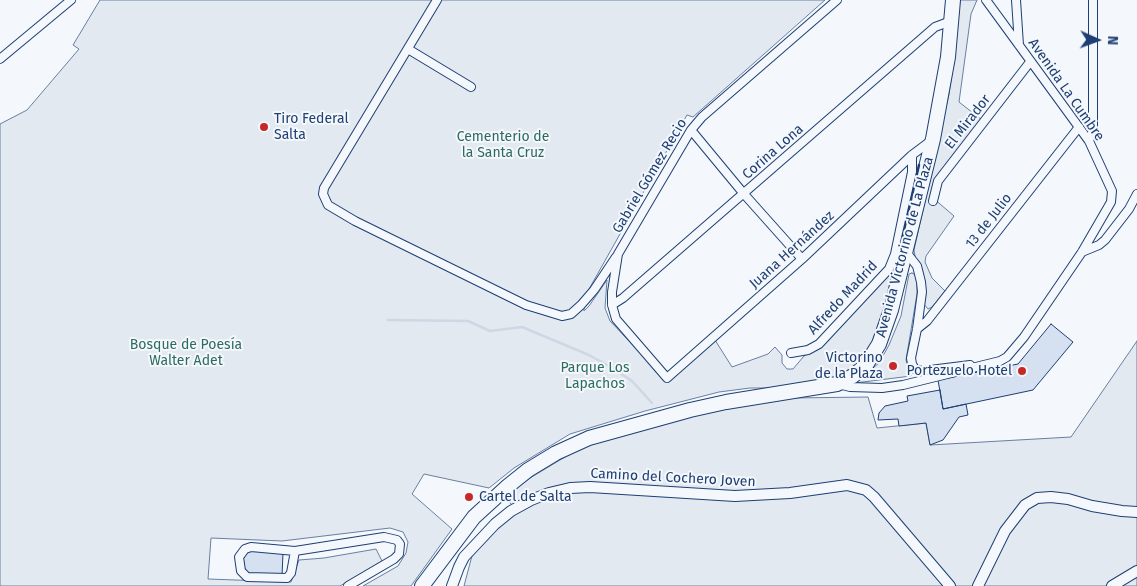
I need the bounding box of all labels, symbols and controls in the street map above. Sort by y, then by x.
north arrow [1072,15,1122,65]
street label: Avenida La Cumbre [1024,36,1108,144]
text: N [1104,36,1121,45]
street label: El Mirador [942,91,994,153]
place label: Tiro Federal Salta [274,111,349,144]
street label: Gabriel Gómez Recio [609,116,691,236]
marker: Tiro Federal Salta [258,121,270,133]
street label: Corina Lona [739,121,807,183]
park label: Cementerio de la Santa Cruz [457,129,549,162]
street label: Avenida Victorino de La Plaza [873,155,937,339]
street label: 13 de Julio [962,190,1016,252]
street label: Juana Hernández [746,208,838,292]
street label: Alfredo Madrid [805,258,881,338]
park label: Bosque de Poesía Walter Adet [130,337,242,370]
place label: Victorino de la Plaza [815,350,883,382]
park label: Parque Los Lapachos [560,360,630,392]
marker: Victorino de la Plaza [887,360,899,372]
place label: Portezuelo Hotel [906,363,1012,379]
marker: Portezuelo Hotel [1016,365,1028,377]
street label: Camino del Cochero Joven [590,465,756,491]
place label: Cartel de Salta [479,489,571,505]
marker: Cartel de Salta [463,491,475,503]

